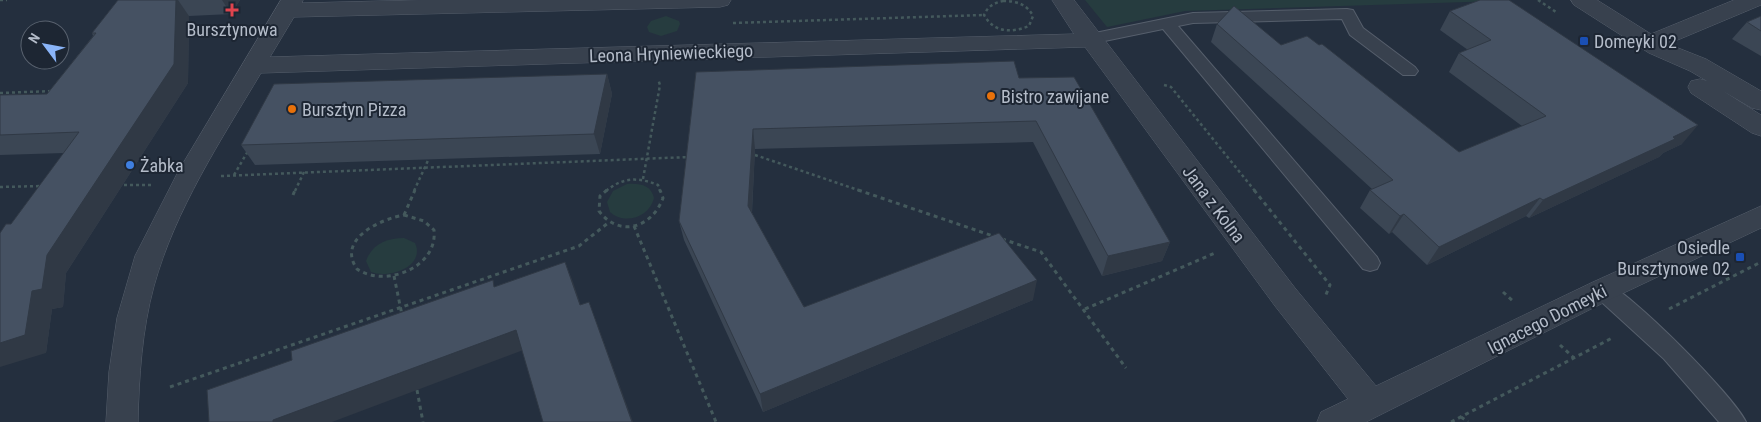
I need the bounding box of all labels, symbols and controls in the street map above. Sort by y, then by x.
marker: Bursztynowa [226,4,238,16]
place label: Bursztynowa [186,19,278,40]
north arrow [20,20,70,70]
text: N [25,30,43,46]
place label: Domeyki 02 [1594,31,1677,52]
marker: Domeyki 02 [1578,35,1590,47]
street label: Leona Hryniewieckiego [589,40,753,66]
place label: Bistro zawijane [1001,86,1109,107]
marker: Bistro zawijane [985,90,997,102]
place label: Bursztyn Pizza [302,99,406,120]
marker: Bursztyn Pizza [286,103,298,115]
place label: Żabka [140,155,184,176]
marker: Żabka [124,159,136,171]
street label: Jana z Kolna [1178,161,1250,247]
place label: Osiedle Bursztynowe 02 [1617,237,1730,279]
marker: Osiedle Bursztynowe 02 [1734,251,1746,263]
street label: Ignacego Domeyki [1484,280,1610,358]

